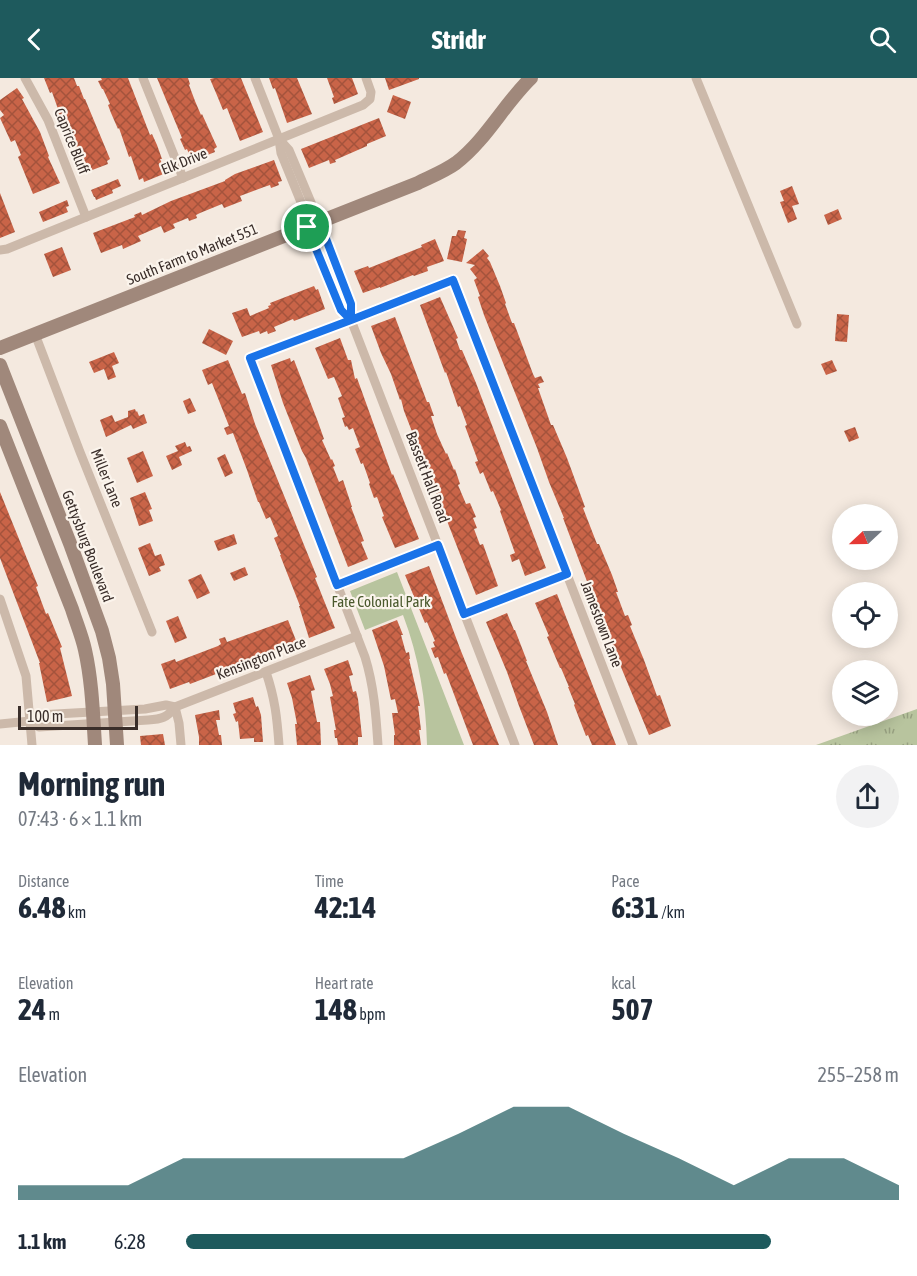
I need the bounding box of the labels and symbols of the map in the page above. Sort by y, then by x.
street label: Caprice Bluff [51,106,93,176]
street label: Elk Drive [158,144,210,178]
pin [281,201,332,252]
street label: South Farm to Market 551 [124,220,260,288]
street label: Bassett Hall Road [403,429,453,525]
street label: Miller Lane [88,446,126,510]
street label: Gettysburg Boulevard [59,488,117,604]
north arrow [832,504,898,570]
street label: Jamestown Lane [578,579,626,670]
park label: Fate Colonial Park [331,593,431,610]
street label: Kensington Place [214,633,308,683]
scale bar [18,703,138,730]

